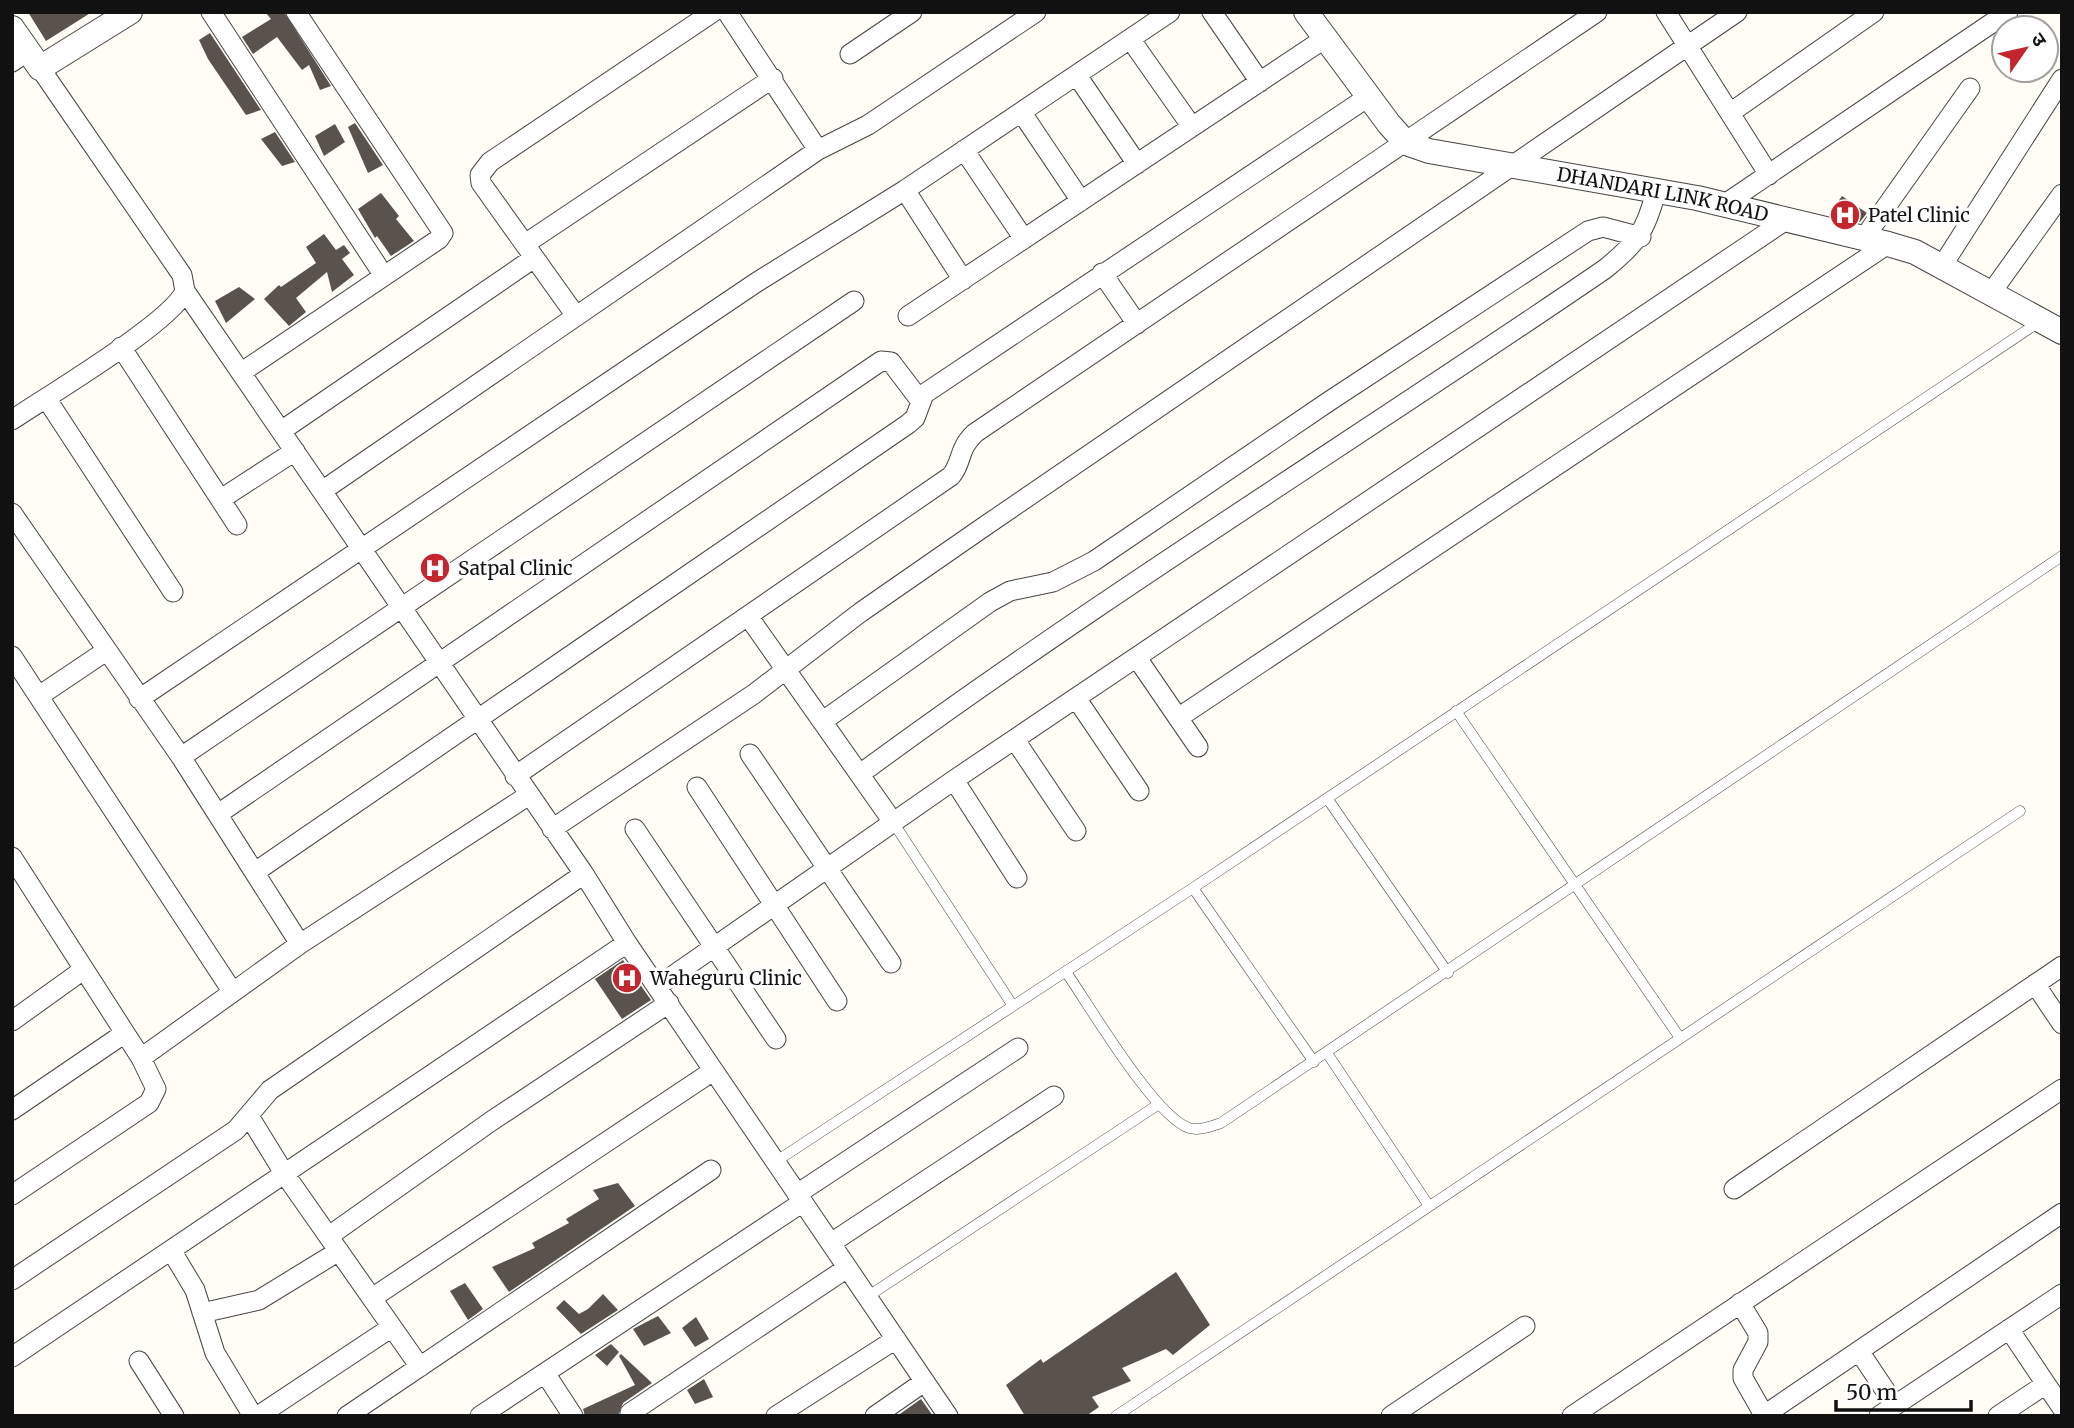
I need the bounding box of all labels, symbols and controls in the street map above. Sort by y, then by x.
north arrow [1990,14,2060,84]
text: उ [2026,28,2053,52]
street label: DHANDARI LINK ROAD [1555,162,1771,227]
hospital icon: Patel Clinic [1828,198,1862,232]
place label: Patel Clinic [1868,203,1970,227]
hospital icon: Satpal Clinic [418,551,452,585]
place label: Satpal Clinic [458,556,573,580]
hospital icon: Waheguru Clinic [610,961,644,995]
place label: Waheguru Clinic [649,966,802,990]
scale bar [1836,1368,1971,1412]
text: 50 m [1846,1379,1897,1406]

